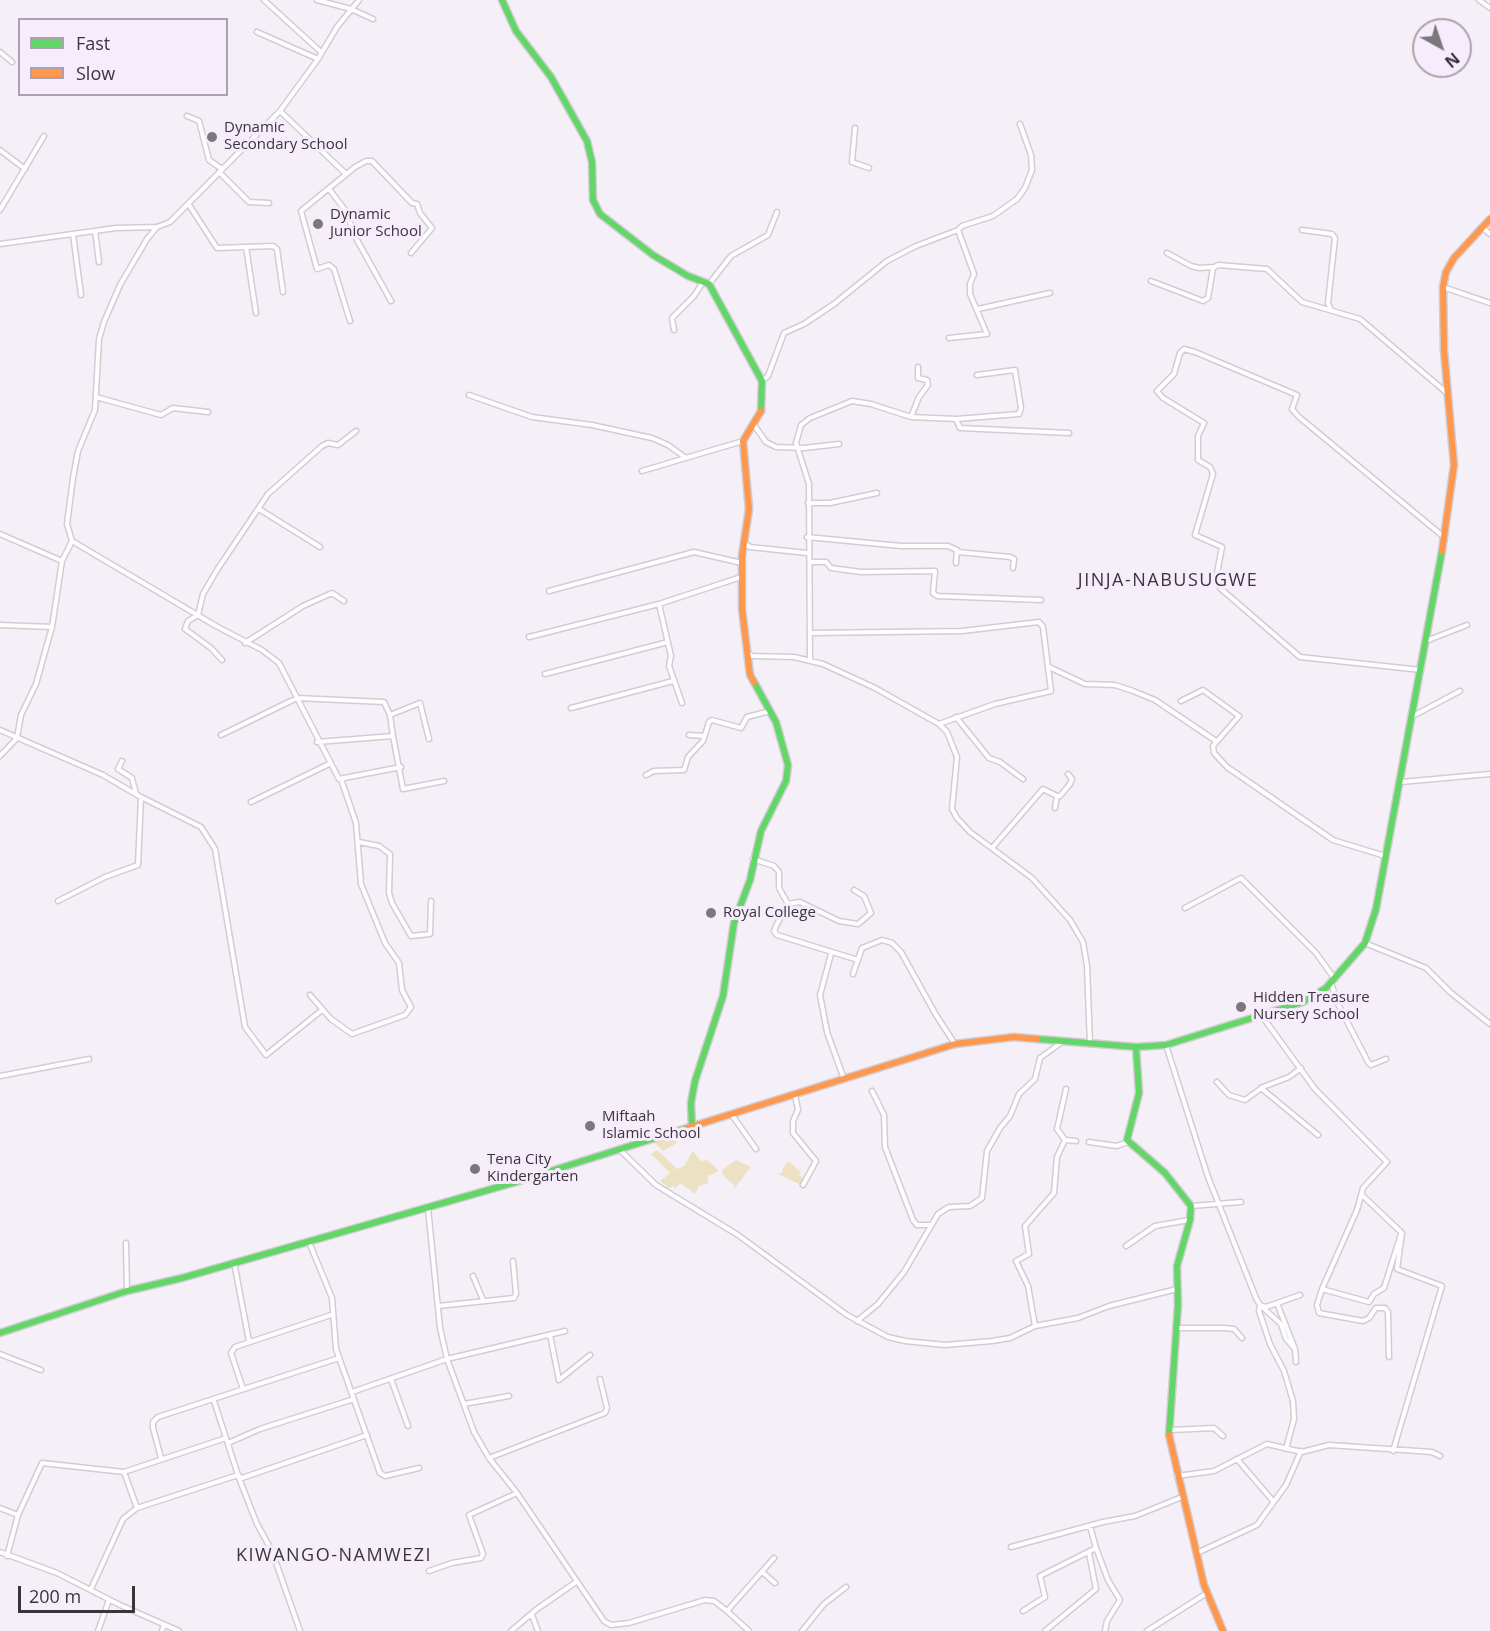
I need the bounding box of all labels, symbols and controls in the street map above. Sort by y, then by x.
legend [18,18,228,96]
north arrow [1412,18,1472,78]
text: Fast [76,31,110,55]
text: N [1440,48,1464,73]
text: Slow [76,61,115,85]
place label: Dynamic Secondary School [224,119,348,154]
marker: Dynamic Secondary School [205,130,219,144]
place label: Dynamic Junior School [330,206,422,241]
marker: Dynamic Junior School [311,217,325,231]
district label: JINJA-NABUSUGWE [1078,570,1258,592]
place label: Royal College [723,904,816,922]
marker: Royal College [704,906,718,920]
place label: Hidden Treasure Nursery School [1253,989,1370,1024]
marker: Hidden Treasure Nursery School [1234,1000,1248,1014]
place label: Miftaah Islamic School [602,1108,701,1143]
marker: Miftaah Islamic School [583,1119,597,1133]
place label: Tena City Kindergarten [487,1151,578,1186]
marker: Tena City Kindergarten [468,1162,482,1176]
district label: KIWANGO-NAMWEZI [236,1545,432,1567]
scale bar [21,1574,138,1612]
text: 200 m [29,1584,81,1608]

